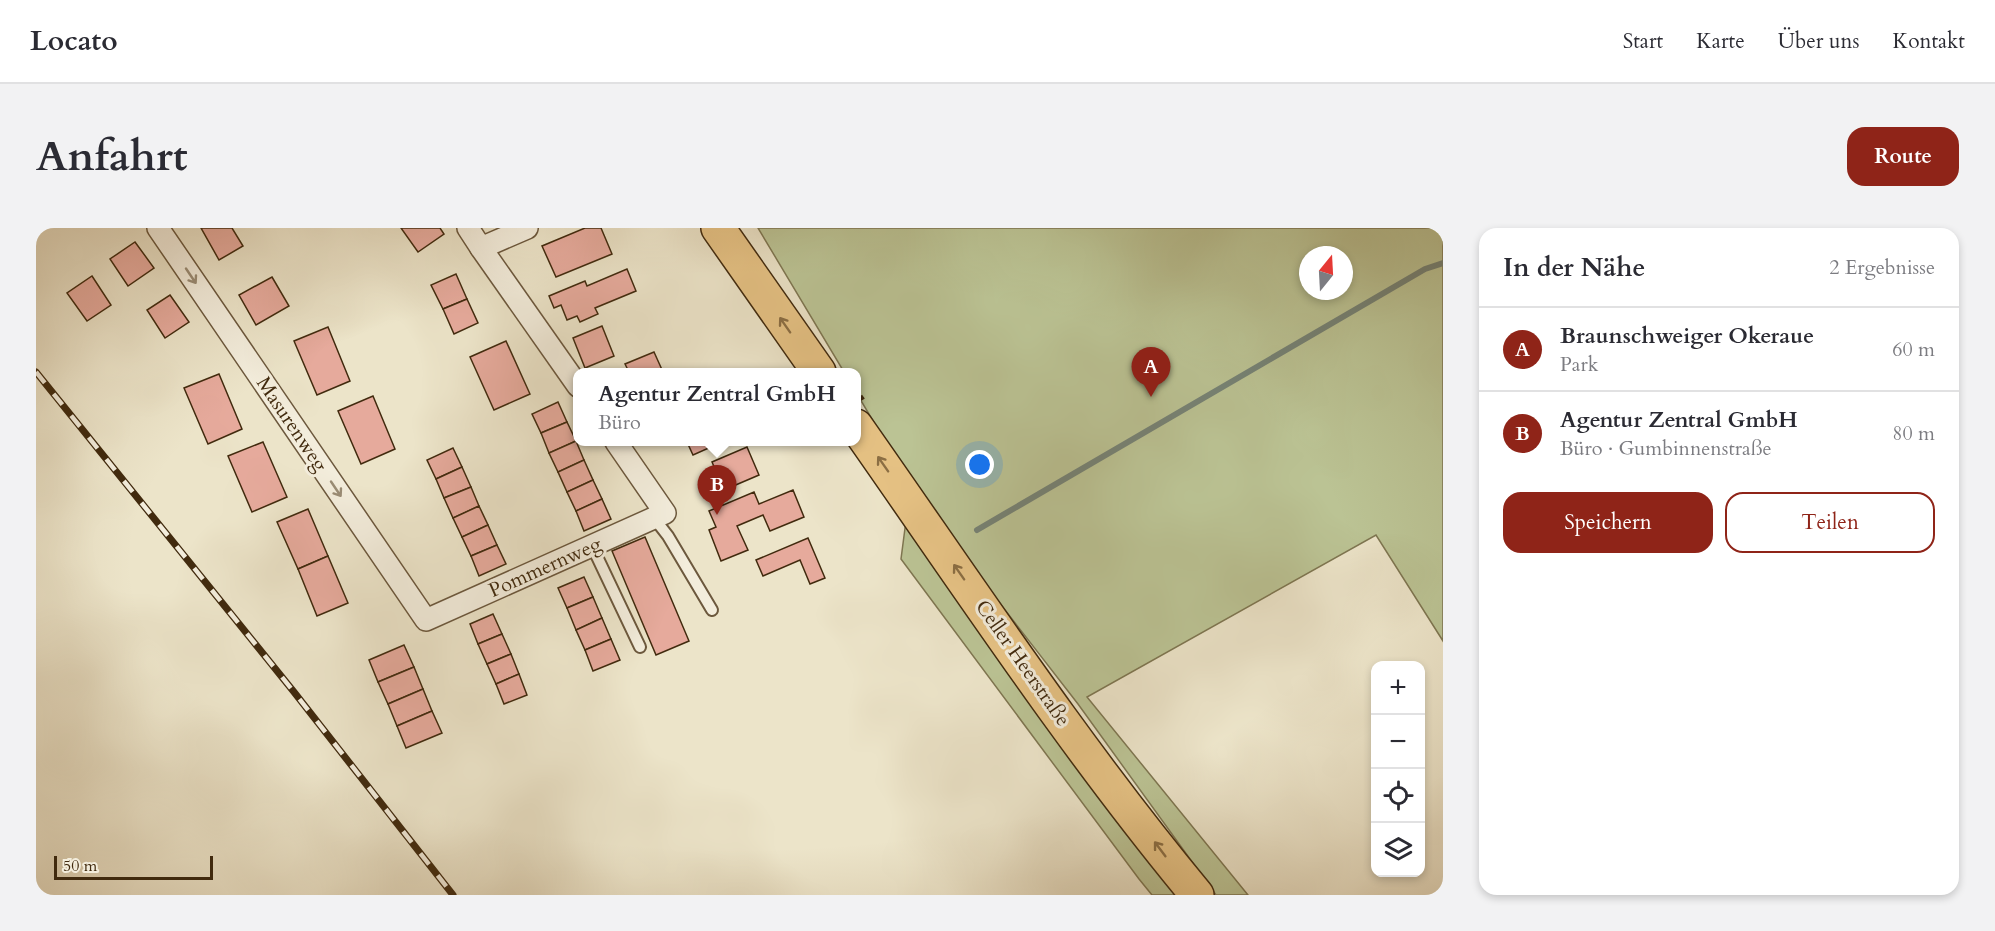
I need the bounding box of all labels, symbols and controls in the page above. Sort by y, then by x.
text: Locato [30,22,118,60]
text: Start [1623,27,1663,56]
text: Karte [1696,27,1745,56]
text: Über uns [1778,27,1860,56]
text: Kontakt [1893,27,1965,56]
button: Route [1847,127,1959,186]
text: Anfahrt [36,128,188,185]
north arrow [1299,246,1353,300]
text: In der Nähe [1503,250,1645,285]
text: 2 Ergebnisse [1829,254,1935,281]
one-way arrow [185,268,197,284]
one-way arrow [779,317,791,333]
text: Braunschweiger Okeraue [1560,321,1814,351]
text: A [1515,336,1530,363]
text: 60 m [1892,336,1935,363]
pin: A [1132,348,1170,397]
text: Park [1560,351,1598,378]
popup [573,368,861,446]
street label: Masurenweg [250,371,334,477]
text: Agentur Zentral GmbH [598,379,836,409]
text: Agentur Zentral GmbH [1560,405,1798,435]
text: Büro [598,409,641,436]
text: B [1515,420,1530,447]
text: 80 m [1892,420,1935,447]
text: Büro · Gumbinnenstraße [1560,435,1772,462]
your location [965,450,994,479]
one-way arrow [877,457,889,473]
pin: B [698,466,736,515]
one-way arrow [330,481,342,497]
button: Speichern [1503,492,1713,553]
button: Teilen [1725,492,1935,553]
street label: Pommernweg [484,530,606,604]
one-way arrow [953,565,965,581]
street label: Celler Heerstraße [969,594,1077,732]
map controls [1371,661,1425,877]
button: + [1371,661,1425,715]
button: − [1371,715,1425,769]
button: locate [1371,769,1425,823]
button: layers [1371,823,1425,877]
one-way arrow [1154,842,1167,858]
scale bar [54,853,213,880]
text: 50 m [63,855,97,877]

